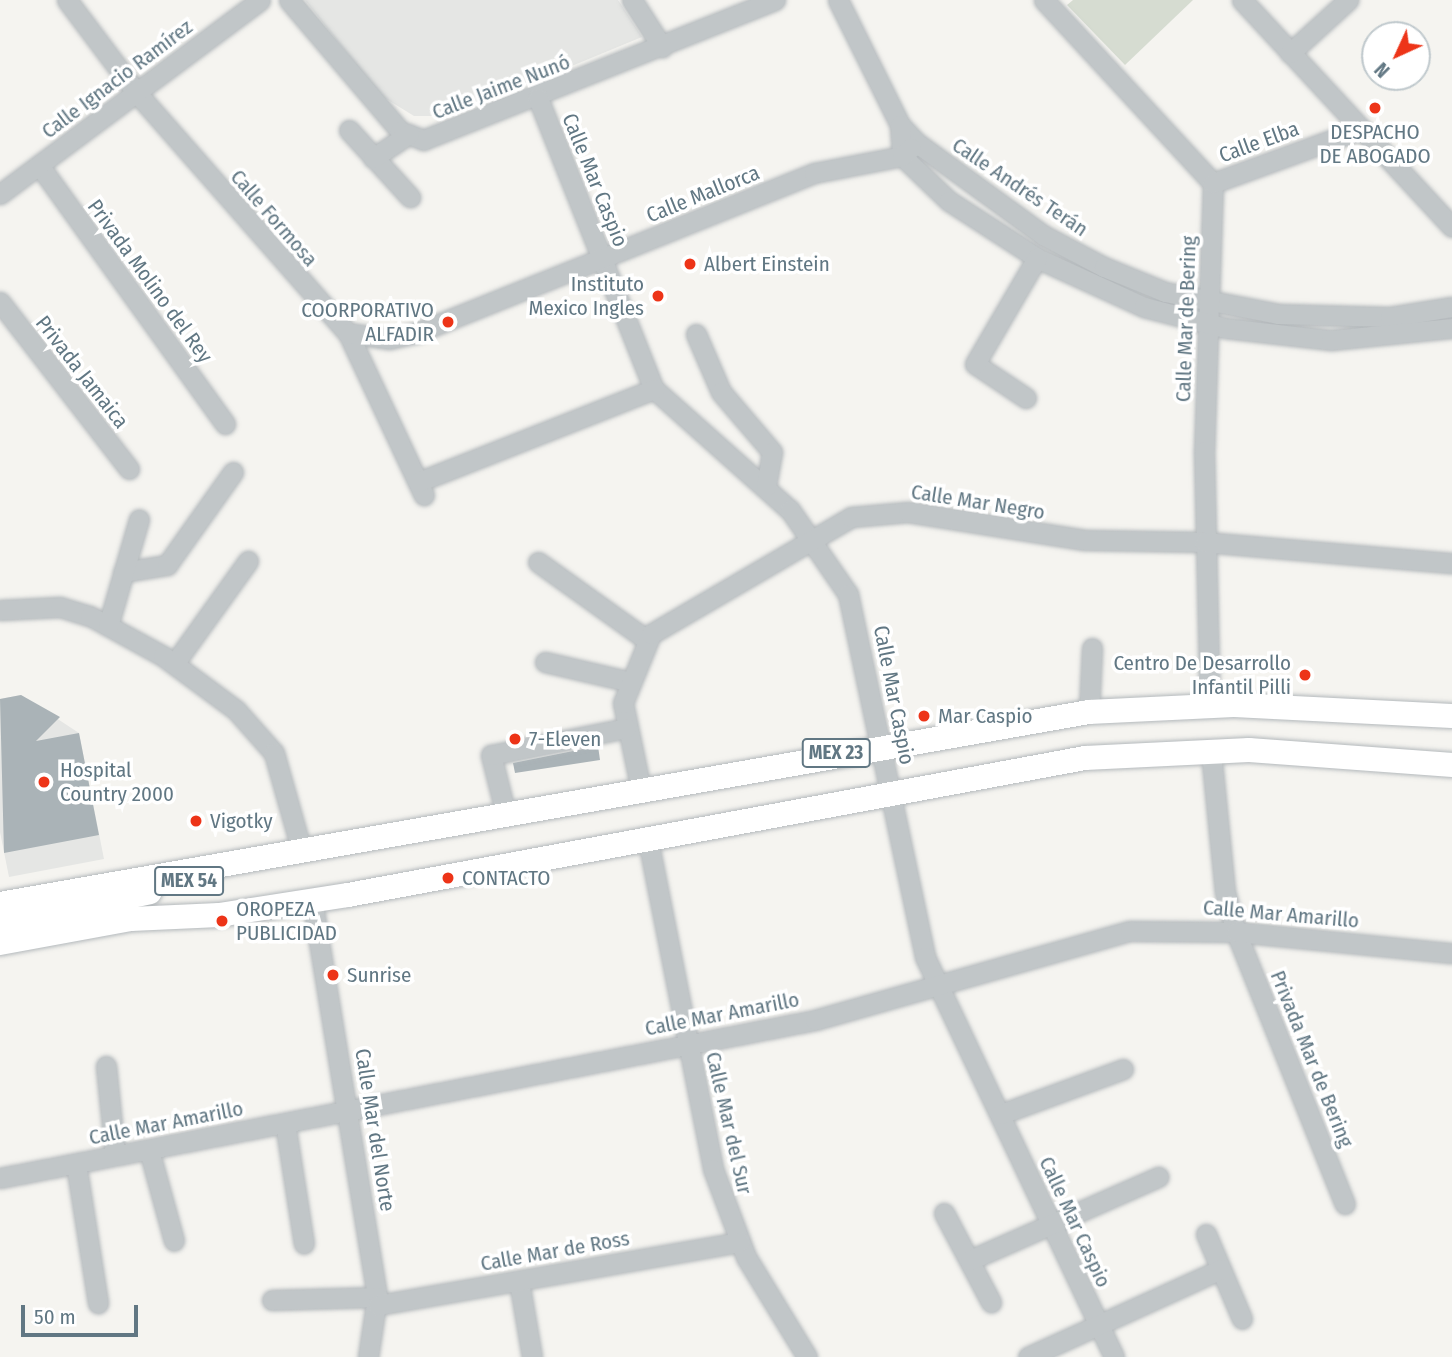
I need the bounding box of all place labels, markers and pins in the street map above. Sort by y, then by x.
marker: DESPACHO DE ABOGADO [1367,100,1383,116]
place label: DESPACHO DE ABOGADO [1319,119,1431,169]
place label: Albert Einstein [704,251,830,277]
marker: Albert Einstein [682,256,698,272]
place label: Instituto Mexico Ingles [529,271,644,321]
marker: Instituto Mexico Ingles [650,288,666,304]
place label: COORPORATIVO ALFADIR [301,297,434,347]
marker: COORPORATIVO ALFADIR [440,314,456,330]
place label: Centro De Desarrollo Infantil Pilli [1113,650,1291,700]
marker: Centro De Desarrollo Infantil Pilli [1297,667,1313,683]
place label: Mar Caspio [938,703,1033,729]
marker: Mar Caspio [916,708,932,724]
place label: 7-Eleven [529,726,601,752]
marker: 7-Eleven [507,731,523,747]
place label: Hospital Country 2000 [60,757,174,807]
marker: Hospital Country 2000 [34,772,54,792]
place label: Vigotky [210,808,273,834]
marker: Vigotky [188,813,204,829]
place label: CONTACTO [462,865,550,891]
marker: CONTACTO [440,870,456,886]
place label: OROPEZA PUBLICIDAD [236,896,337,946]
marker: OROPEZA PUBLICIDAD [214,913,230,929]
place label: Sunrise [347,962,411,988]
marker: Sunrise [325,967,341,983]

